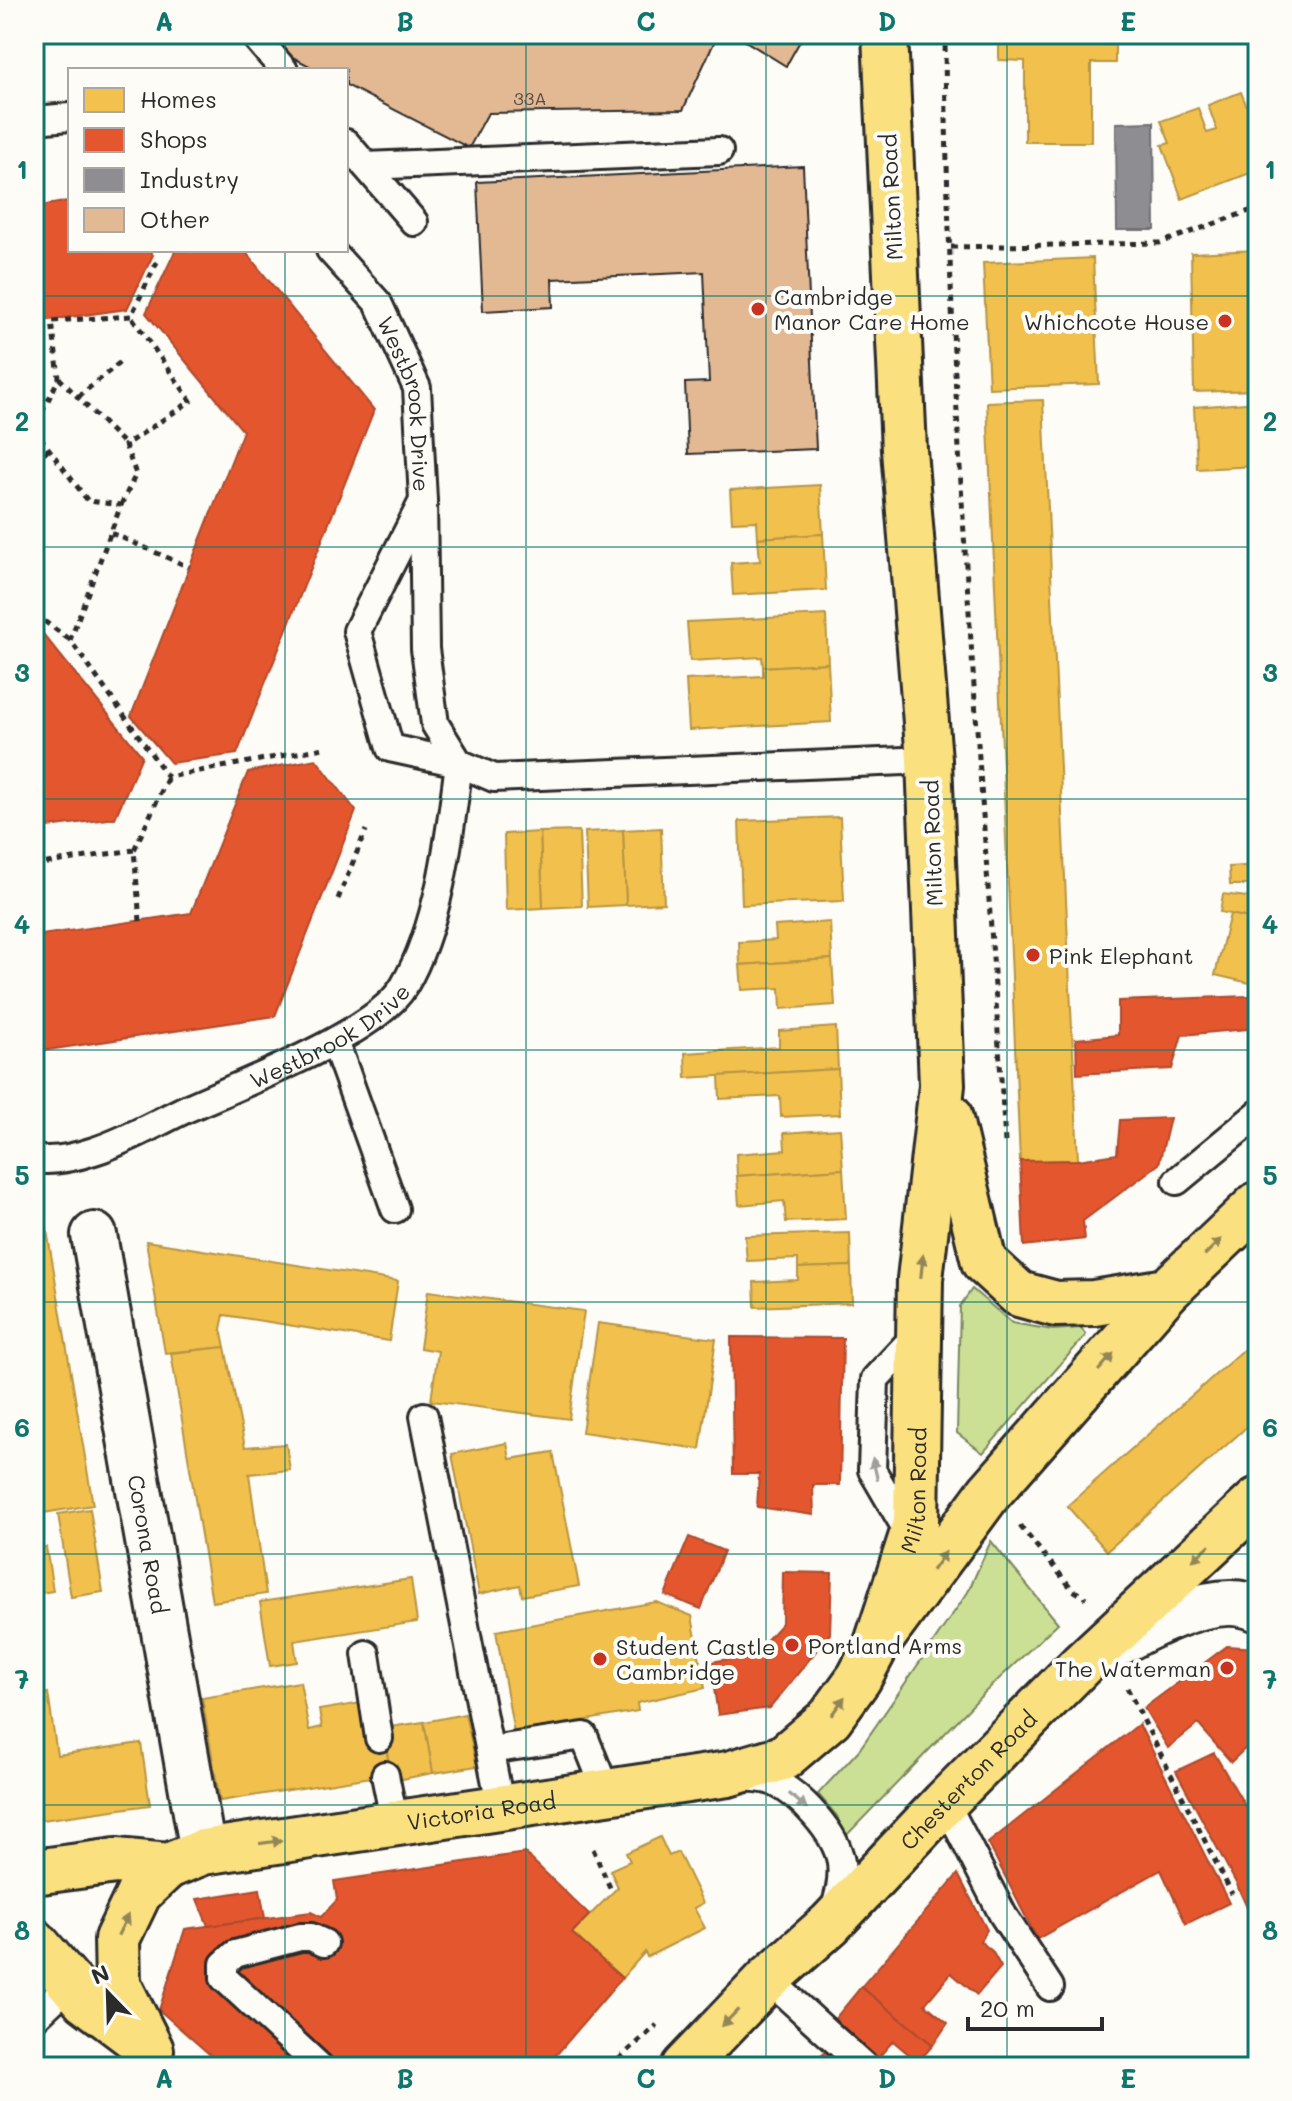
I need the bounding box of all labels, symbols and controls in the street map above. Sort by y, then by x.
text: A [155,4,173,38]
text: B [396,4,414,38]
text: C [636,4,656,38]
text: D [878,4,896,38]
text: E [1120,4,1136,38]
legend [68,68,348,252]
text: Homes [140,83,217,114]
house number: 33A [513,86,547,110]
text: Shops [140,123,208,154]
street label: Milton Road [873,133,909,261]
text: 1 [16,152,28,186]
text: 1 [1264,152,1276,186]
text: Industry [140,163,239,194]
text: Other [140,203,210,234]
place label: Cambridge Manor Care Home [774,282,970,336]
marker: Cambridge Manor Care Home [749,300,767,318]
place label: Whichcote House [1024,307,1209,336]
street label: Westbrook Drive [371,311,437,492]
marker: Whichcote House [1216,312,1234,330]
text: 2 [15,404,29,438]
text: 2 [1263,404,1277,438]
text: 3 [14,655,30,689]
text: 3 [1262,655,1278,689]
street label: Milton Road [915,779,949,907]
text: 4 [14,907,30,941]
text: 4 [1262,907,1278,941]
place label: Pink Elephant [1049,941,1193,970]
marker: Pink Elephant [1024,946,1042,964]
street label: Westbrook Drive [245,978,416,1094]
text: 5 [14,1158,30,1192]
text: 5 [1262,1158,1278,1192]
one-way arrow [1203,1239,1222,1257]
one-way arrow [915,1254,928,1279]
one-way arrow [1097,1352,1114,1372]
text: 6 [14,1410,30,1444]
text: 6 [1262,1410,1278,1444]
street label: Milton Road [893,1427,932,1557]
one-way arrow [868,1457,881,1482]
street label: Corona Road [122,1472,175,1616]
one-way arrow [1191,1544,1210,1562]
one-way arrow [931,1550,946,1571]
place label: Portland Arms [808,1631,962,1660]
place label: Student Castle Cambridge [616,1632,776,1686]
marker: Portland Arms [783,1636,801,1654]
marker: Student Castle Cambridge [591,1650,609,1668]
place label: The Waterman [1055,1654,1211,1683]
marker: The Waterman [1218,1659,1236,1677]
text: 7 [15,1662,29,1696]
text: 7 [1263,1662,1277,1696]
one-way arrow [830,1696,846,1716]
street label: Chesterton Road [893,1704,1042,1856]
street label: Victoria Road [405,1785,558,1836]
one-way arrow [788,1792,808,1809]
one-way arrow [259,1835,284,1848]
text: 8 [14,1913,30,1947]
one-way arrow [116,1913,130,1937]
text: 8 [1262,1913,1278,1947]
north arrow [68,1953,148,2033]
text: N [87,1958,113,1991]
scale bar [968,1981,1102,2031]
text: 20 m [980,1992,1035,2023]
one-way arrow [721,2008,740,2027]
text: A [155,2061,173,2095]
text: B [396,2061,414,2095]
text: C [636,2061,656,2095]
text: D [878,2061,896,2095]
text: E [1120,2061,1136,2095]

